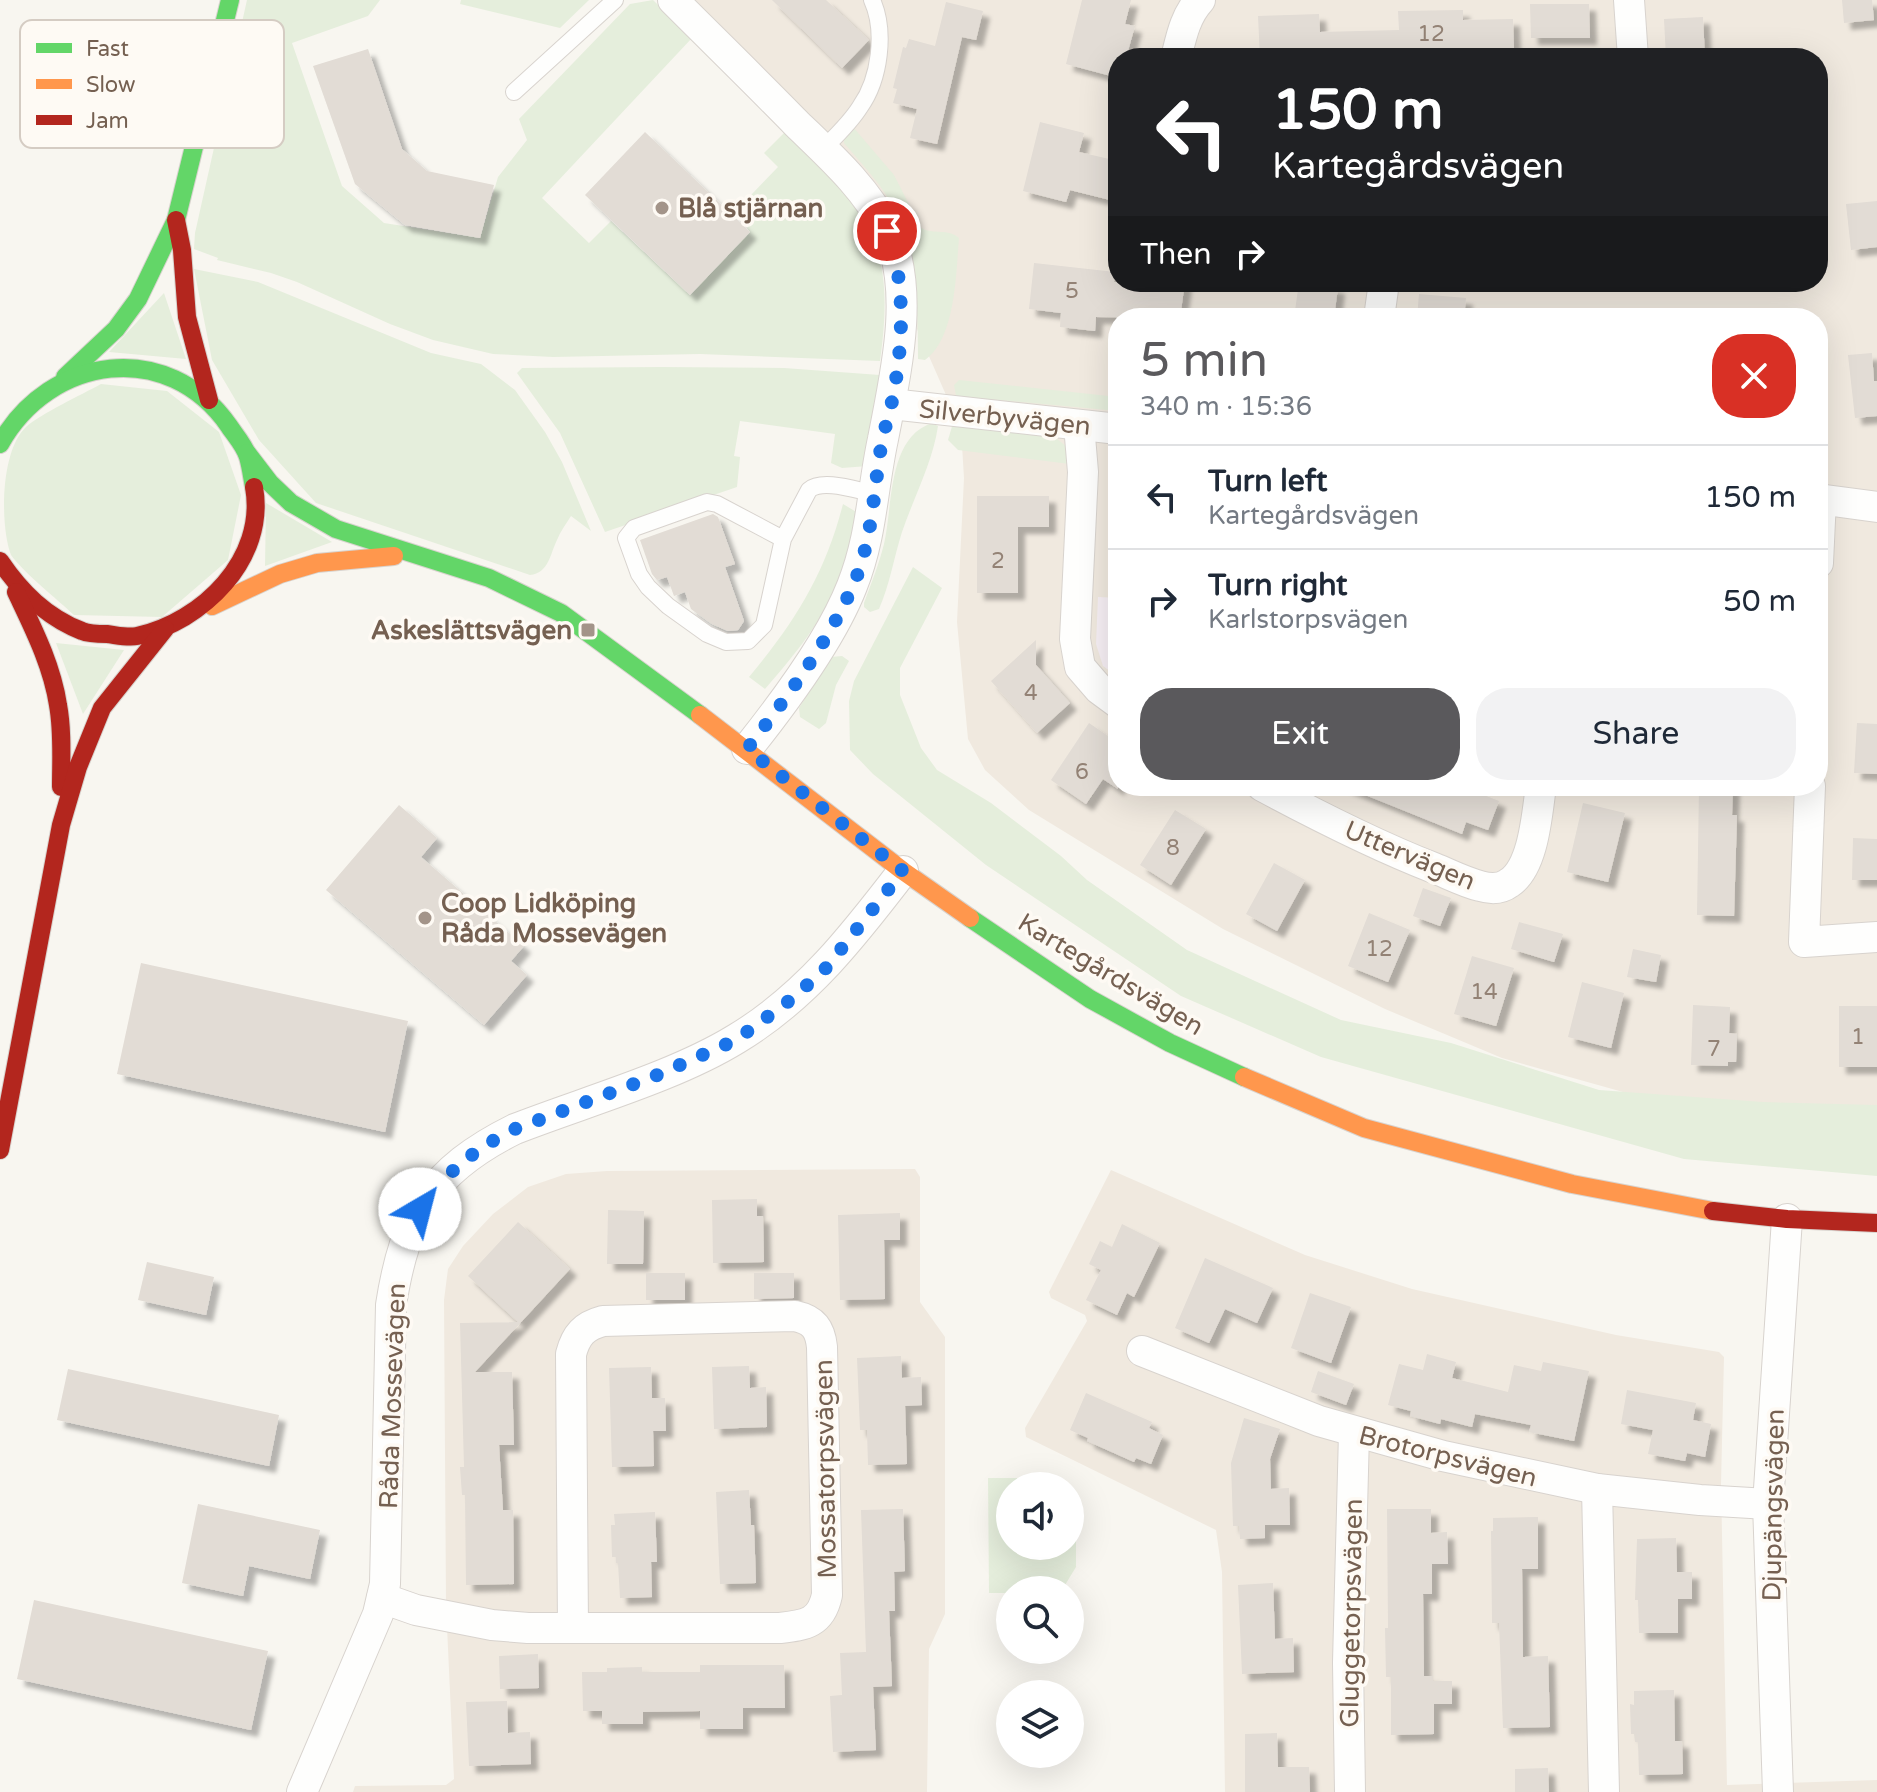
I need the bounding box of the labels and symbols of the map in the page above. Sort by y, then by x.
legend [20,20,284,148]
house number: 12 [1417,21,1445,47]
text: Fast [86,36,129,62]
text: Slow [86,72,136,98]
text: Jam [86,108,129,134]
place label: Blå stjärnan [678,193,823,224]
pin [853,197,921,265]
marker: Blå stjärnan [653,199,671,217]
house number: 5 [1065,278,1079,304]
street label: Silverbyvägen [918,393,1092,442]
house number: 2 [991,548,1005,574]
place label: Askeslättsvägen [371,615,572,646]
marker: Askeslättsvägen [579,621,597,639]
house number: 4 [1024,680,1038,706]
house number: 6 [1075,759,1089,785]
street label: Uttervägen [1340,814,1480,897]
house number: 8 [1166,835,1180,861]
place label: Coop Lidköping Råda Mossevägen [441,888,667,949]
street label: Kartegårdsvägen [1012,907,1209,1042]
marker: Coop Lidköping Råda Mossevägen [416,909,434,927]
house number: 12 [1365,936,1393,962]
house number: 14 [1470,979,1498,1005]
house number: 1 [1851,1024,1865,1050]
house number: 7 [1707,1036,1721,1062]
position arrow [378,1167,462,1251]
street label: Råda Mossevägen [373,1282,412,1510]
street label: Mossatorpsvägen [808,1359,843,1579]
street label: Djupängsvägen [1756,1408,1791,1602]
street label: Brotorpsvägen [1356,1419,1540,1494]
street label: Gluggetorpsvägen [1334,1498,1369,1728]

